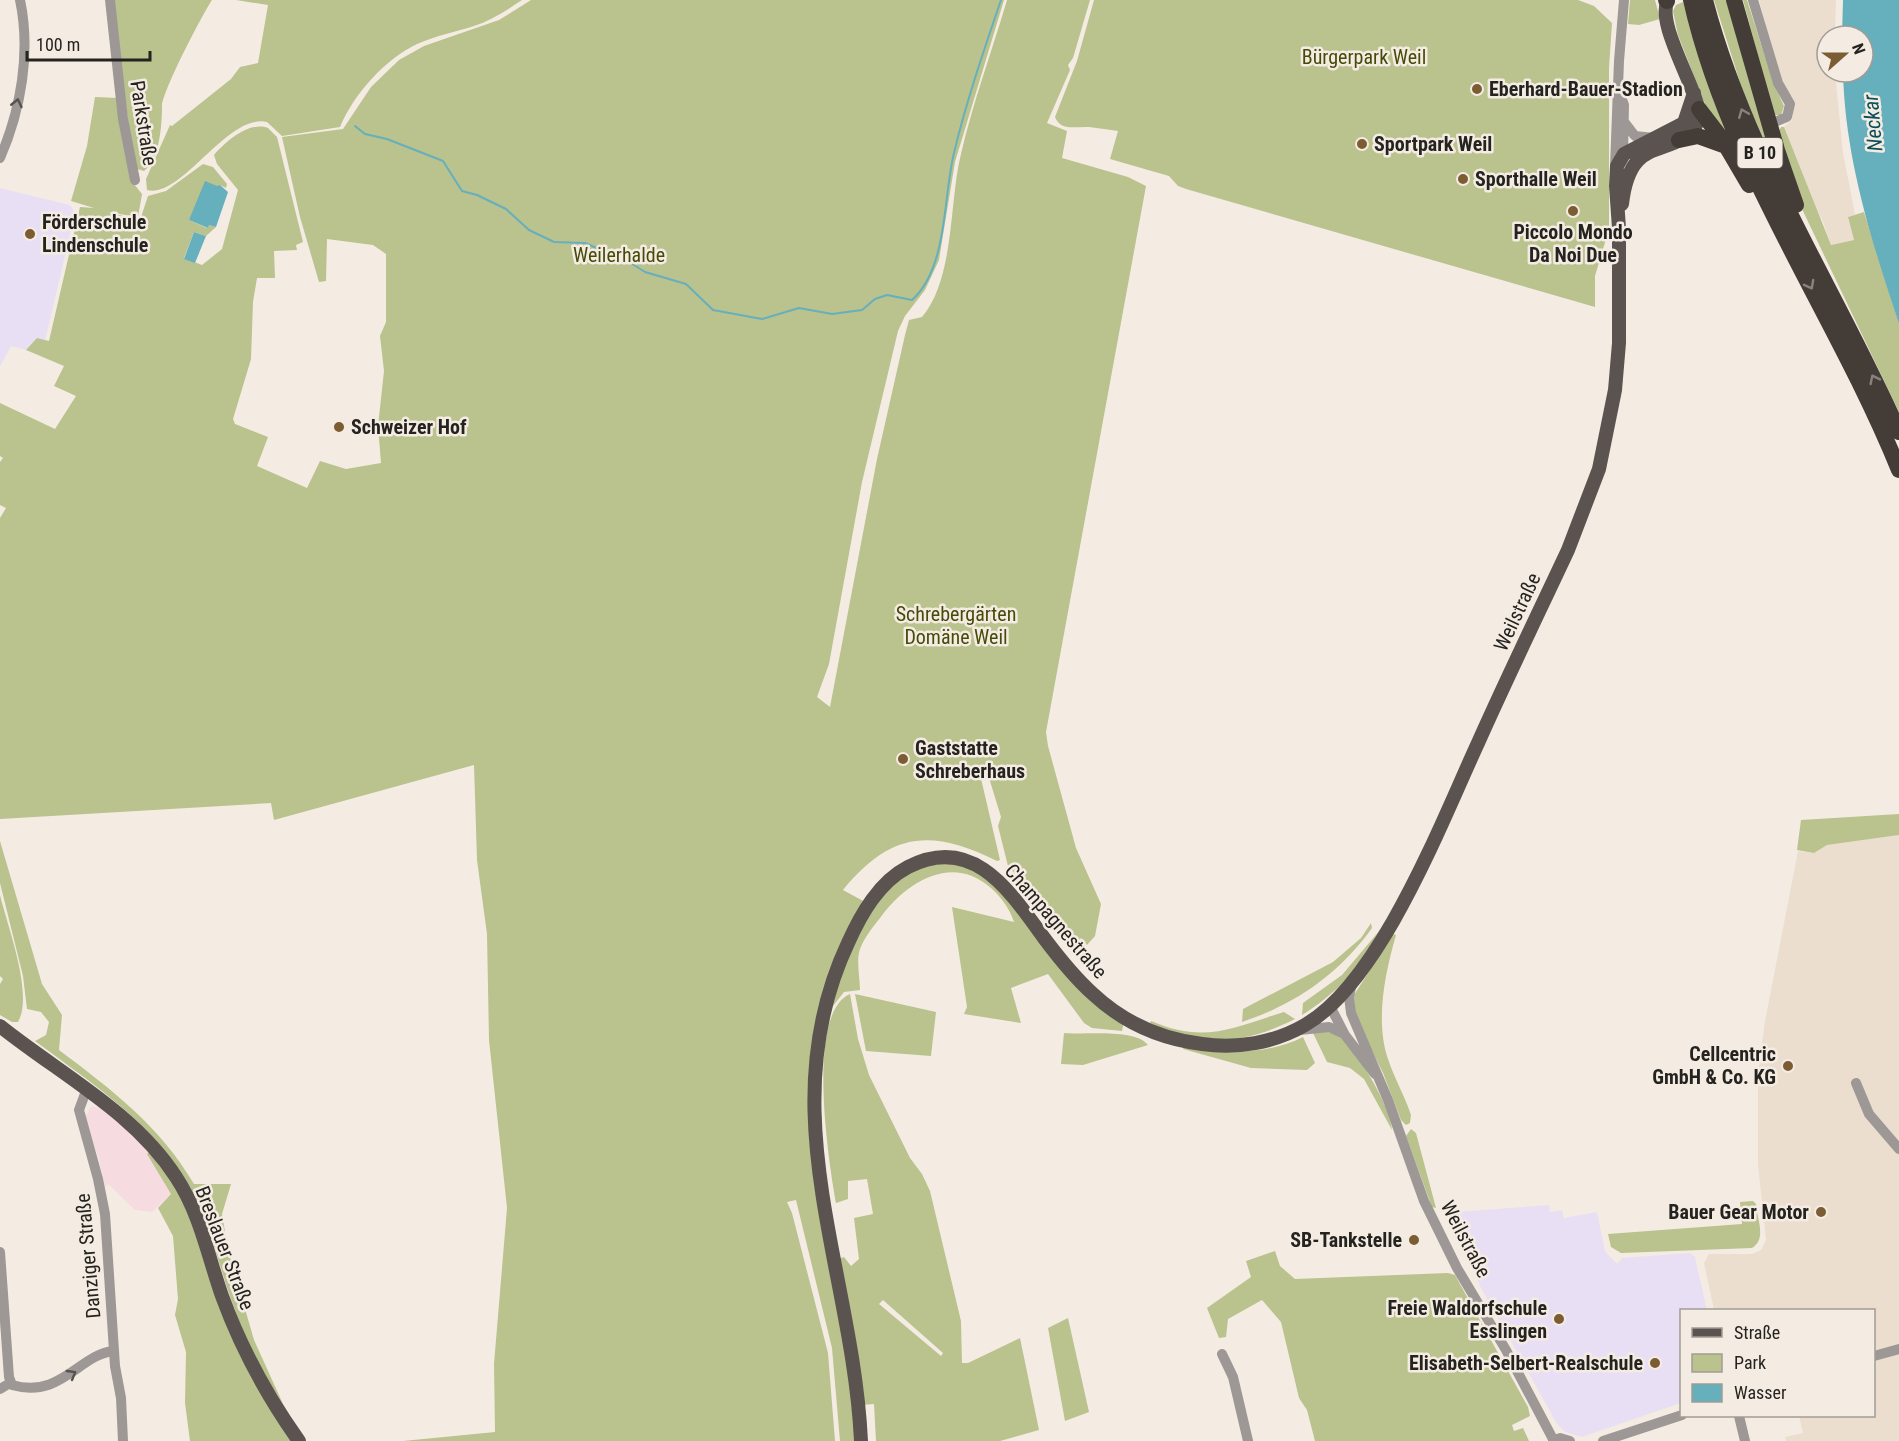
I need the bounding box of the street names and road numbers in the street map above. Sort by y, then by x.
street label: Parkstraße [125,79,163,167]
road number: B 10 [1738,138,1782,168]
street label: Weilstraße [1488,569,1546,655]
street label: Champagnestraße [1000,859,1112,983]
street label: Breslauer Straße [190,1183,260,1313]
street label: Danziger Straße [71,1193,105,1319]
street label: Weilstraße [1436,1196,1496,1282]

